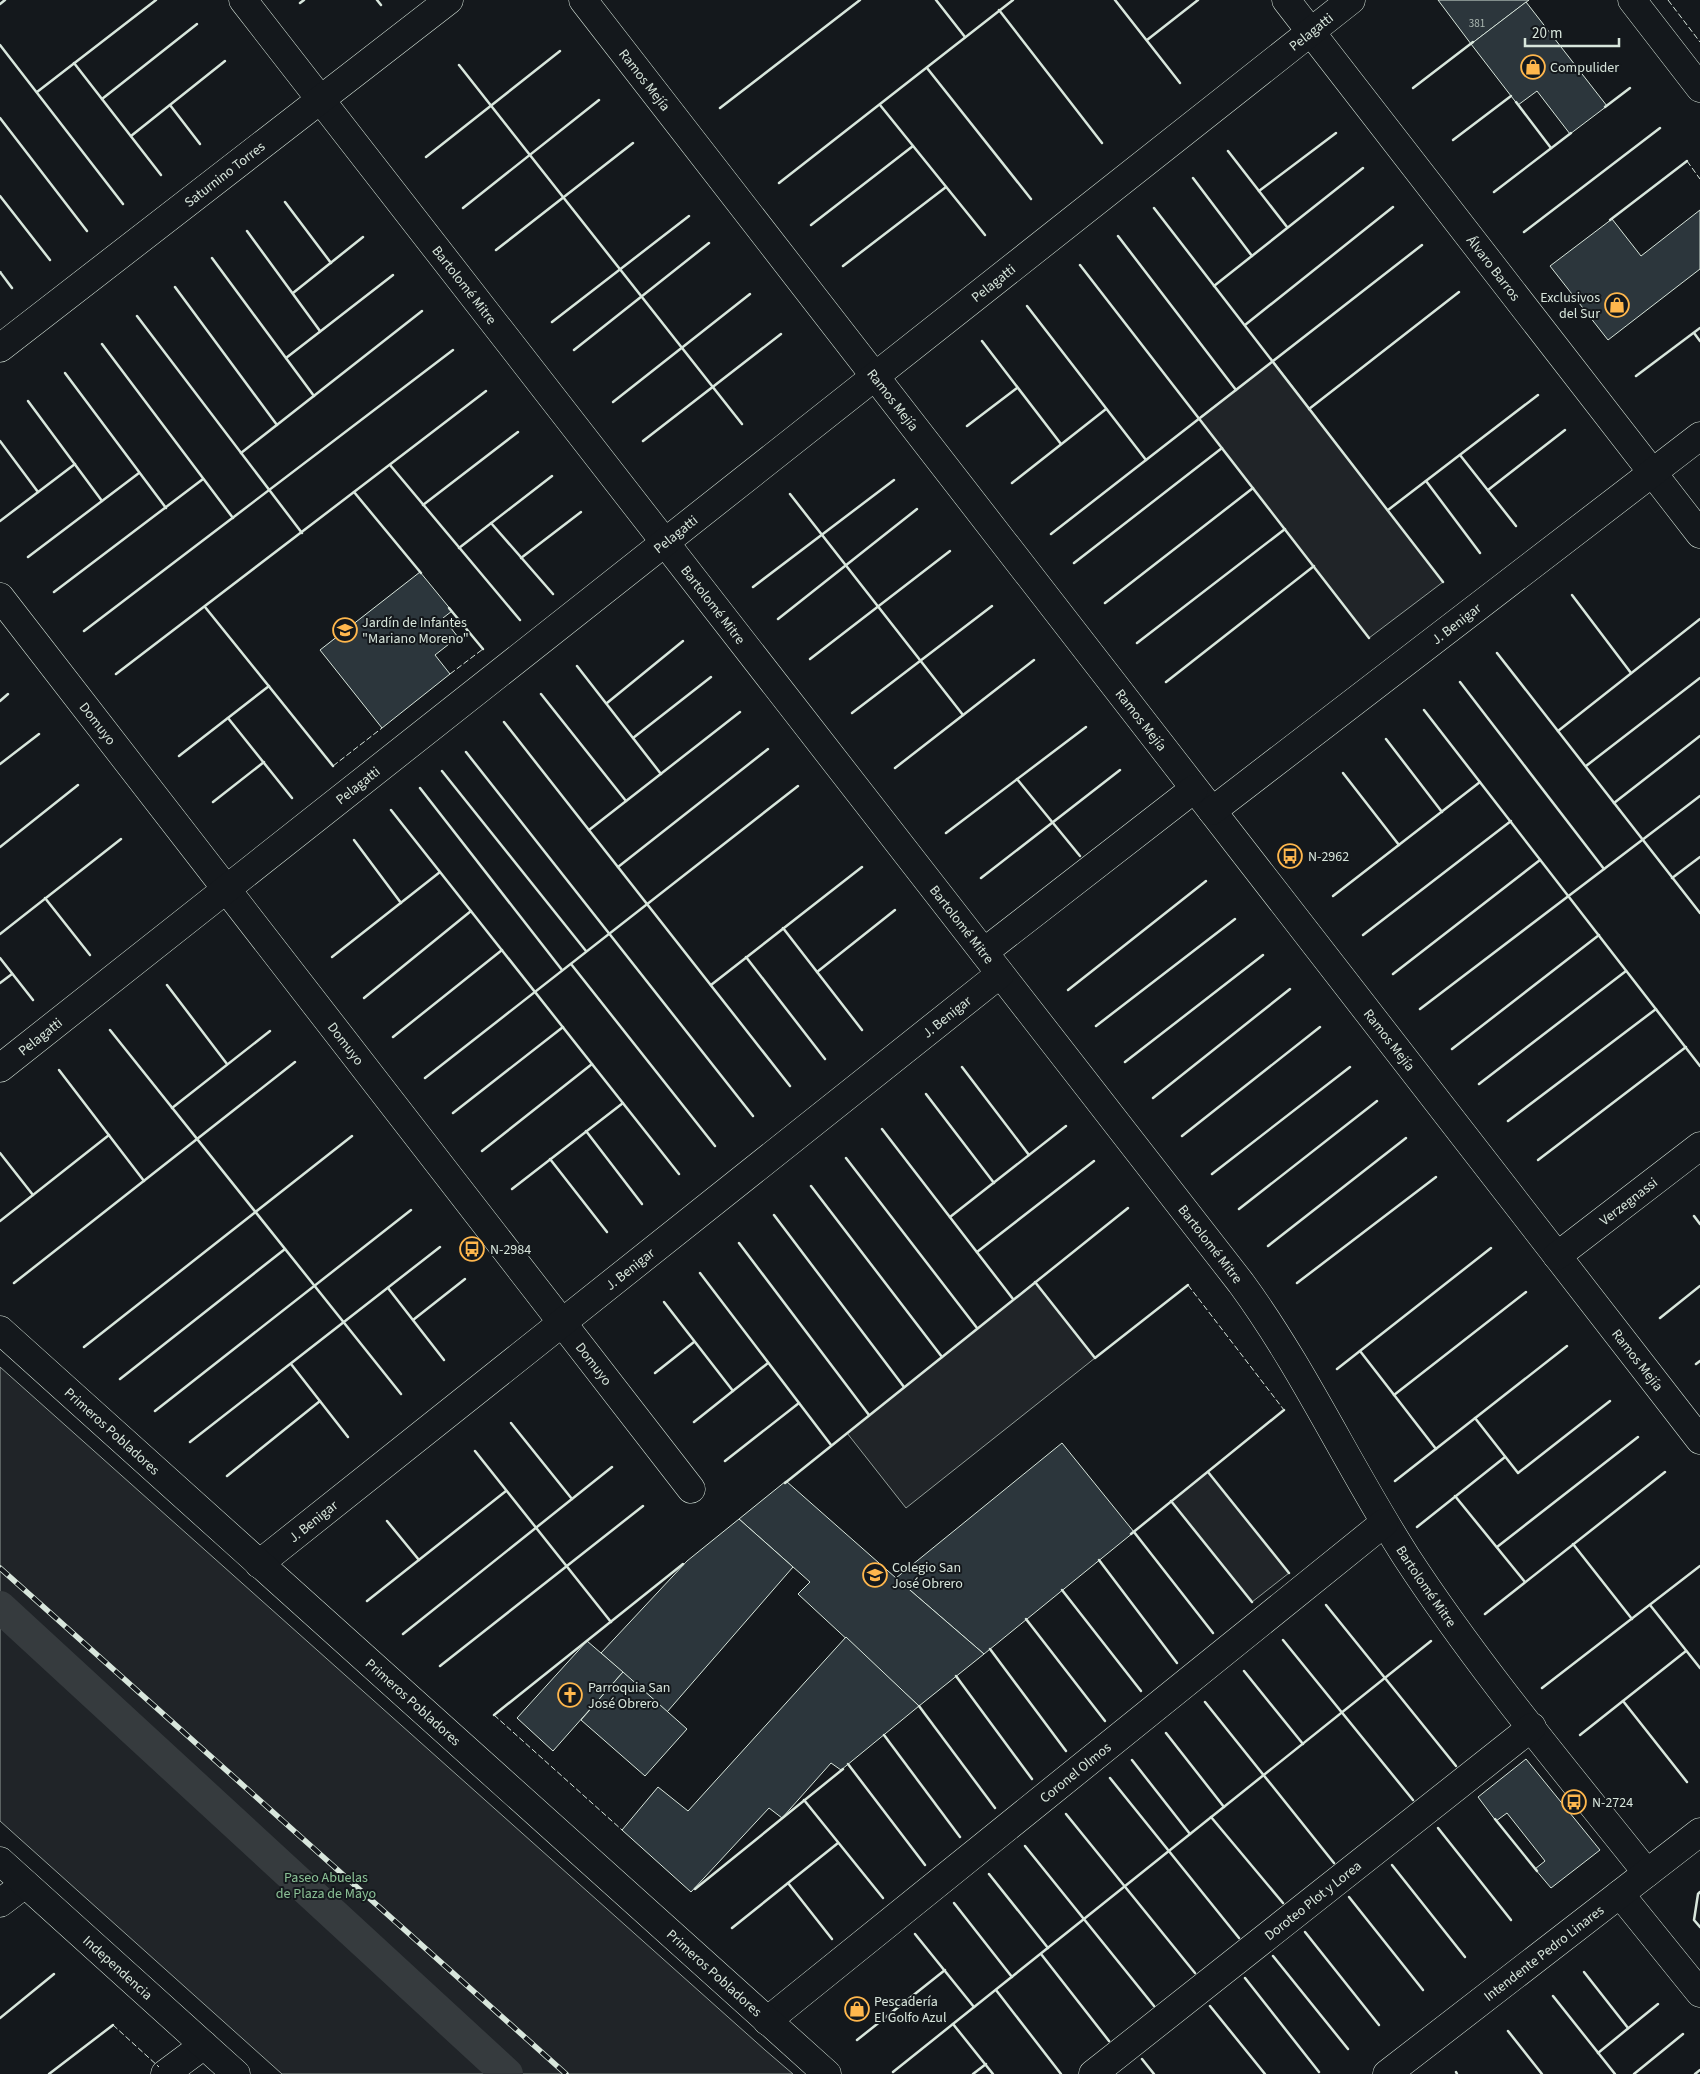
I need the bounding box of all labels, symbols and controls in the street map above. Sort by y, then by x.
street label: Pelagatti [1285,9,1338,56]
scale bar [1525,15,1619,47]
house number: 381 [1469,16,1485,31]
text: 20 m [1532,23,1562,44]
street label: Ramos Mejía [614,45,675,116]
shop icon: Compulider [1520,54,1546,80]
place label: Compulider [1550,58,1619,78]
street label: Saturnino Torres [180,137,270,213]
street label: Álvaro Barros [1461,232,1525,306]
street label: Bartolomé Mitre [427,242,501,329]
street label: Pelagatti [967,260,1020,307]
place label: Exclusivos del Sur [1540,288,1600,324]
shop icon: Exclusivos del Sur [1604,292,1630,318]
street label: Ramos Mejía [862,365,923,436]
street label: Pelagatti [650,511,702,559]
street label: Bartolomé Mitre [675,562,750,649]
street label: J. Benigar [1428,599,1486,650]
place label: Jardín de Infantes "Mariano Moreno" [362,613,469,649]
school or university icon: Jardín de Infantes "Mariano Moreno" [332,617,358,643]
street label: Ramos Mejía [1110,685,1171,756]
street label: Domuyo [74,698,120,750]
street label: Pelagatti [332,762,385,810]
bus stop icon: N-2962 [1277,843,1303,869]
place label: N-2962 [1308,847,1349,867]
street label: Bartolomé Mitre [924,881,998,969]
street label: J. Benigar [918,991,976,1043]
street label: Ramos Mejía [1358,1005,1419,1076]
street label: Pelagatti [14,1013,67,1061]
street label: Domuyo [322,1019,368,1070]
street label: Verzegnassi [1596,1173,1662,1231]
street label: Bartolomé Mitre [1173,1201,1247,1288]
bus stop icon: N-2984 [459,1236,485,1262]
place label: N-2984 [490,1240,531,1260]
street label: J. Benigar [602,1244,659,1295]
street label: Ramos Mejía [1606,1325,1668,1396]
street label: Domuyo [570,1339,616,1390]
street label: Primeros Pobladores [59,1383,164,1480]
street label: J. Benigar [285,1496,343,1548]
street label: Bartolomé Mitre [1391,1542,1461,1632]
place label: Colegio San José Obrero [892,1558,963,1594]
school or university icon: Colegio San José Obrero [862,1562,888,1588]
street label: Primeros Pobladores [361,1654,465,1751]
place label: Parroquia San José Obrero [588,1678,670,1714]
church icon: Parroquia San José Obrero [557,1682,583,1708]
street label: Coronel Olmos [1036,1738,1116,1808]
bus stop icon: N-2724 [1561,1789,1587,1815]
place label: N-2724 [1592,1793,1633,1813]
street label: Doroteo Plot y Lorea [1260,1856,1366,1946]
park label: Paseo Abuelas de Plaza de Mayo [276,1868,376,1904]
street label: Intendente Pedro Linares [1480,1901,1609,2007]
street label: Primeros Pobladores [662,1925,766,2022]
street label: Independencia [78,1931,157,2005]
place label: Pescadería El Golfo Azul [874,1992,947,2028]
shop icon: Pescadería El Golfo Azul [844,1996,870,2022]

